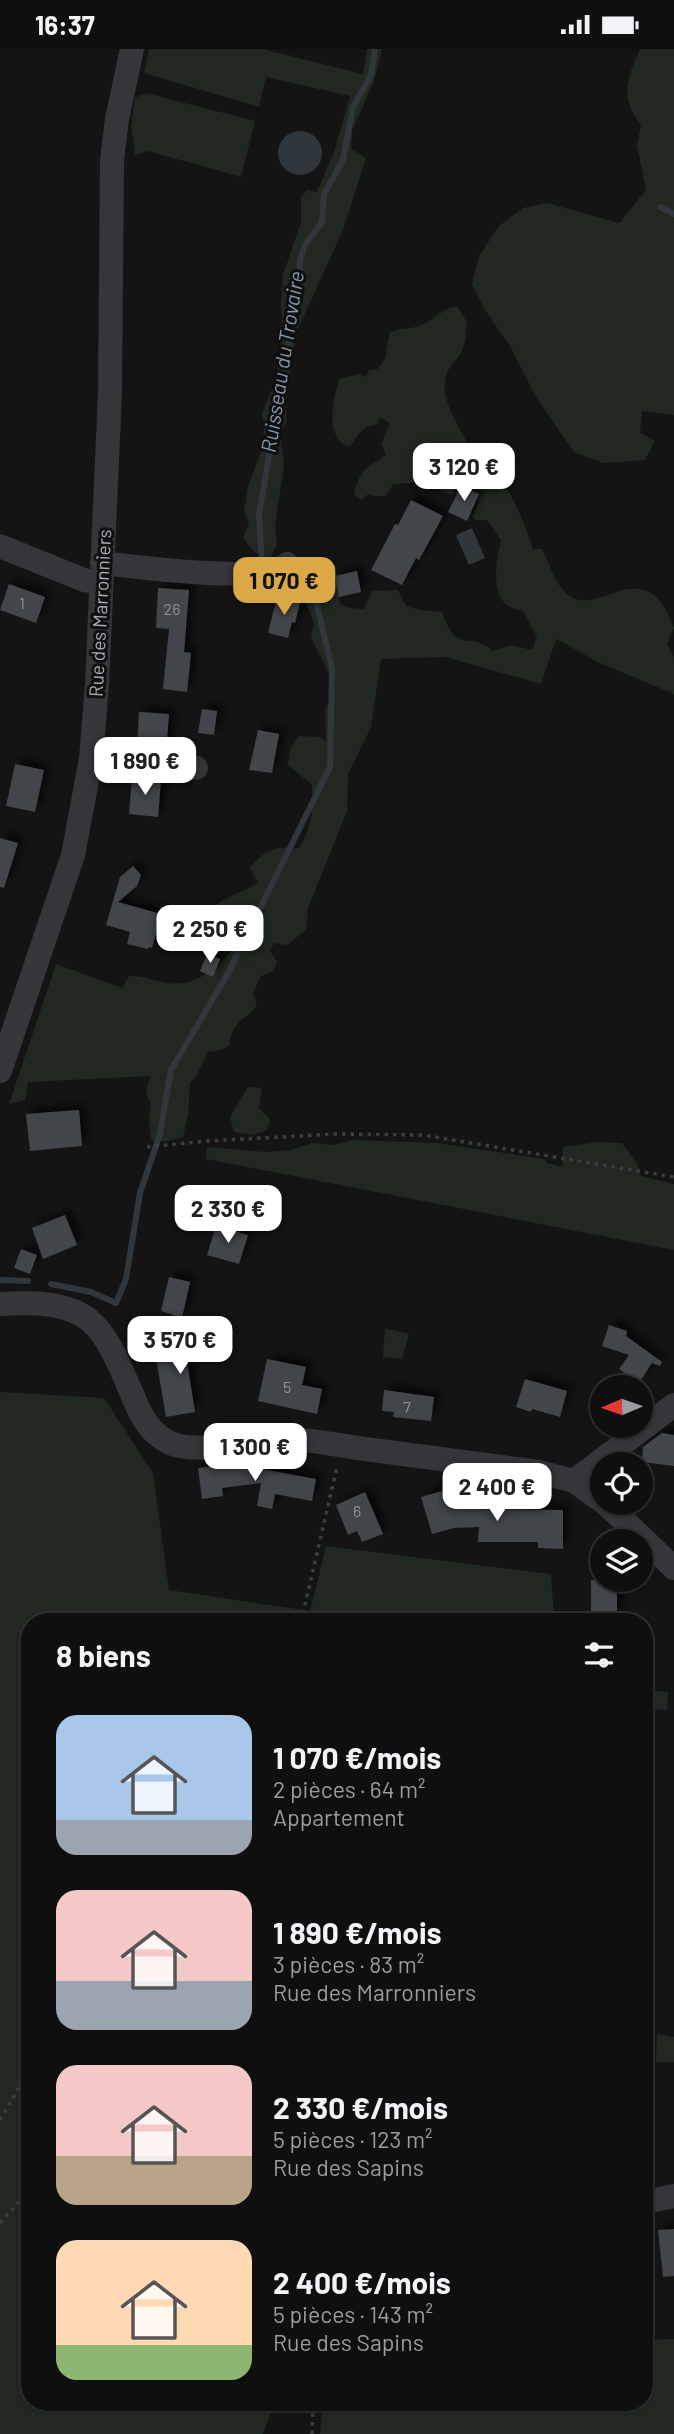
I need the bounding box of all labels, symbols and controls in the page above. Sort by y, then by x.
text: 16:37 [35,9,95,40]
water label: Ruisseau du Trovaire [255,269,308,454]
pin: 3 120 € [399,443,529,503]
text: 3 120 € [429,452,499,480]
street label: Rue des Marronniers [84,529,115,697]
pin: 1 070 € [219,557,349,617]
text: 1 070 € [249,566,319,594]
house number: 1 [19,593,25,612]
house number: 26 [164,599,180,618]
pin: 1 890 € [80,737,210,797]
text: 1 890 € [110,746,180,774]
pin: 2 250 € [145,905,275,965]
text: 2 250 € [172,914,248,942]
pin: 2 330 € [163,1185,293,1245]
text: 2 330 € [191,1194,265,1222]
pin: 3 570 € [115,1317,245,1376]
text: 3 570 € [143,1325,217,1353]
north arrow [590,1375,653,1439]
map controls [590,1375,653,1592]
house number: 5 [283,1377,291,1396]
house number: 7 [403,1397,411,1416]
pin: 1 300 € [190,1423,320,1483]
text: 1 300 € [220,1432,290,1460]
button: locate [590,1452,653,1515]
pin: 2 400 € [432,1463,562,1523]
text: 2 400 € [459,1472,535,1500]
house number: 6 [353,1501,361,1520]
button: layers [590,1529,653,1592]
icon: filters [580,1636,618,1674]
text: 8 biens [56,1637,151,1673]
text: 1 070 €/mois [273,1739,441,1775]
icon: home [112,1743,196,1827]
text: 2 pièces · 64 m² [273,1775,425,1803]
text: Appartement [273,1803,405,1831]
text: 1 890 €/mois [273,1914,442,1950]
icon: home [112,1918,196,2002]
text: 3 pièces · 83 m² [273,1950,424,1978]
text: Rue des Marronniers [273,1978,476,2006]
text: 2 330 €/mois [273,2089,448,2125]
icon: home [112,2093,196,2177]
text: 5 pièces · 123 m² [273,2125,432,2153]
text: Rue des Sapins [273,2153,424,2181]
text: 2 400 €/mois [273,2264,451,2300]
icon: home [112,2268,196,2352]
text: 5 pièces · 143 m² [273,2300,433,2328]
text: Rue des Sapins [273,2328,424,2356]

